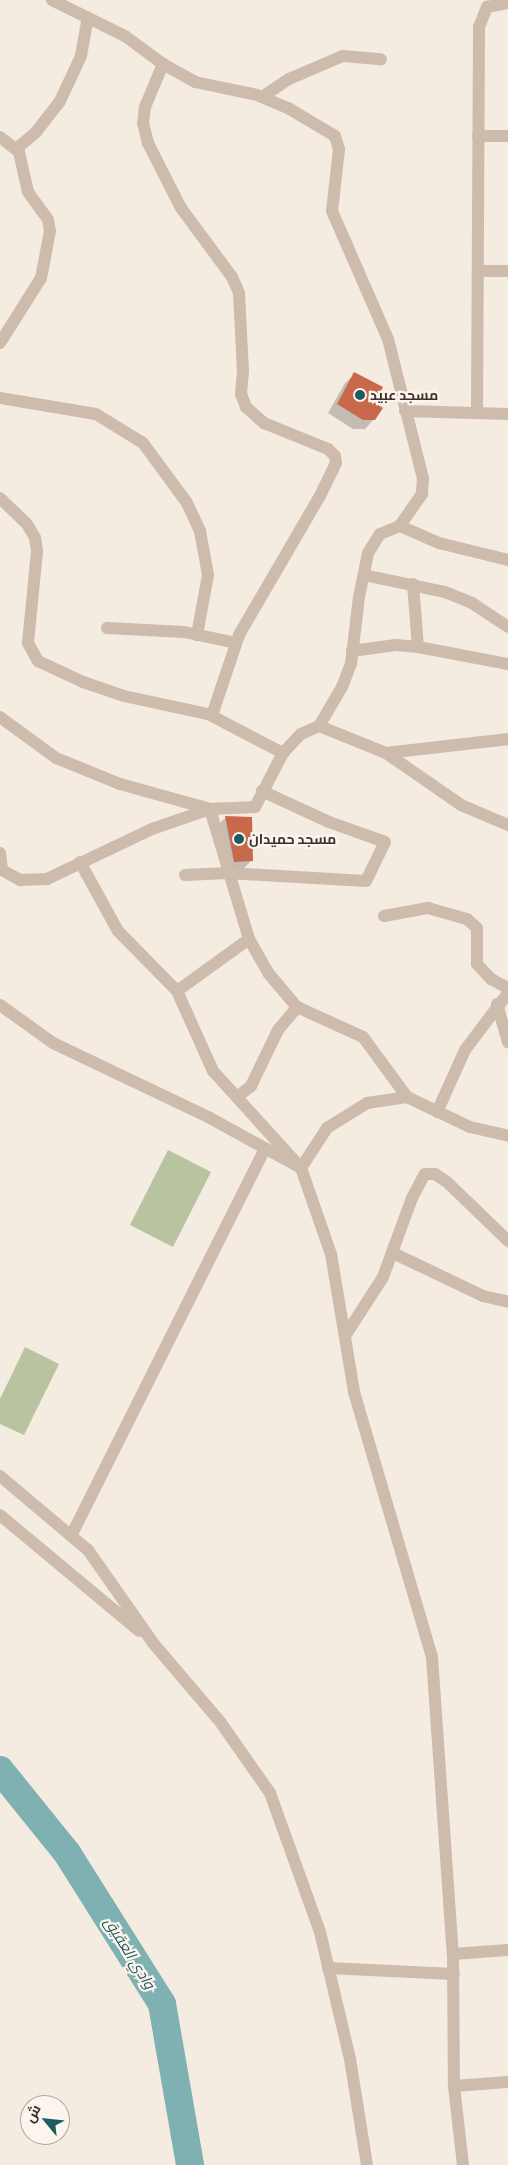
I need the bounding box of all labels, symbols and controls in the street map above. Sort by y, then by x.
place label: مسجد عبيد [370,387,438,403]
marker: مسجد عبيد [354,389,366,401]
place label: مسجد حميدان [249,831,336,847]
marker: مسجد حميدان [233,833,245,845]
water label: وادي العقيق [101,1914,159,1992]
north arrow [20,2095,70,2145]
text: ش [20,2101,45,2126]

